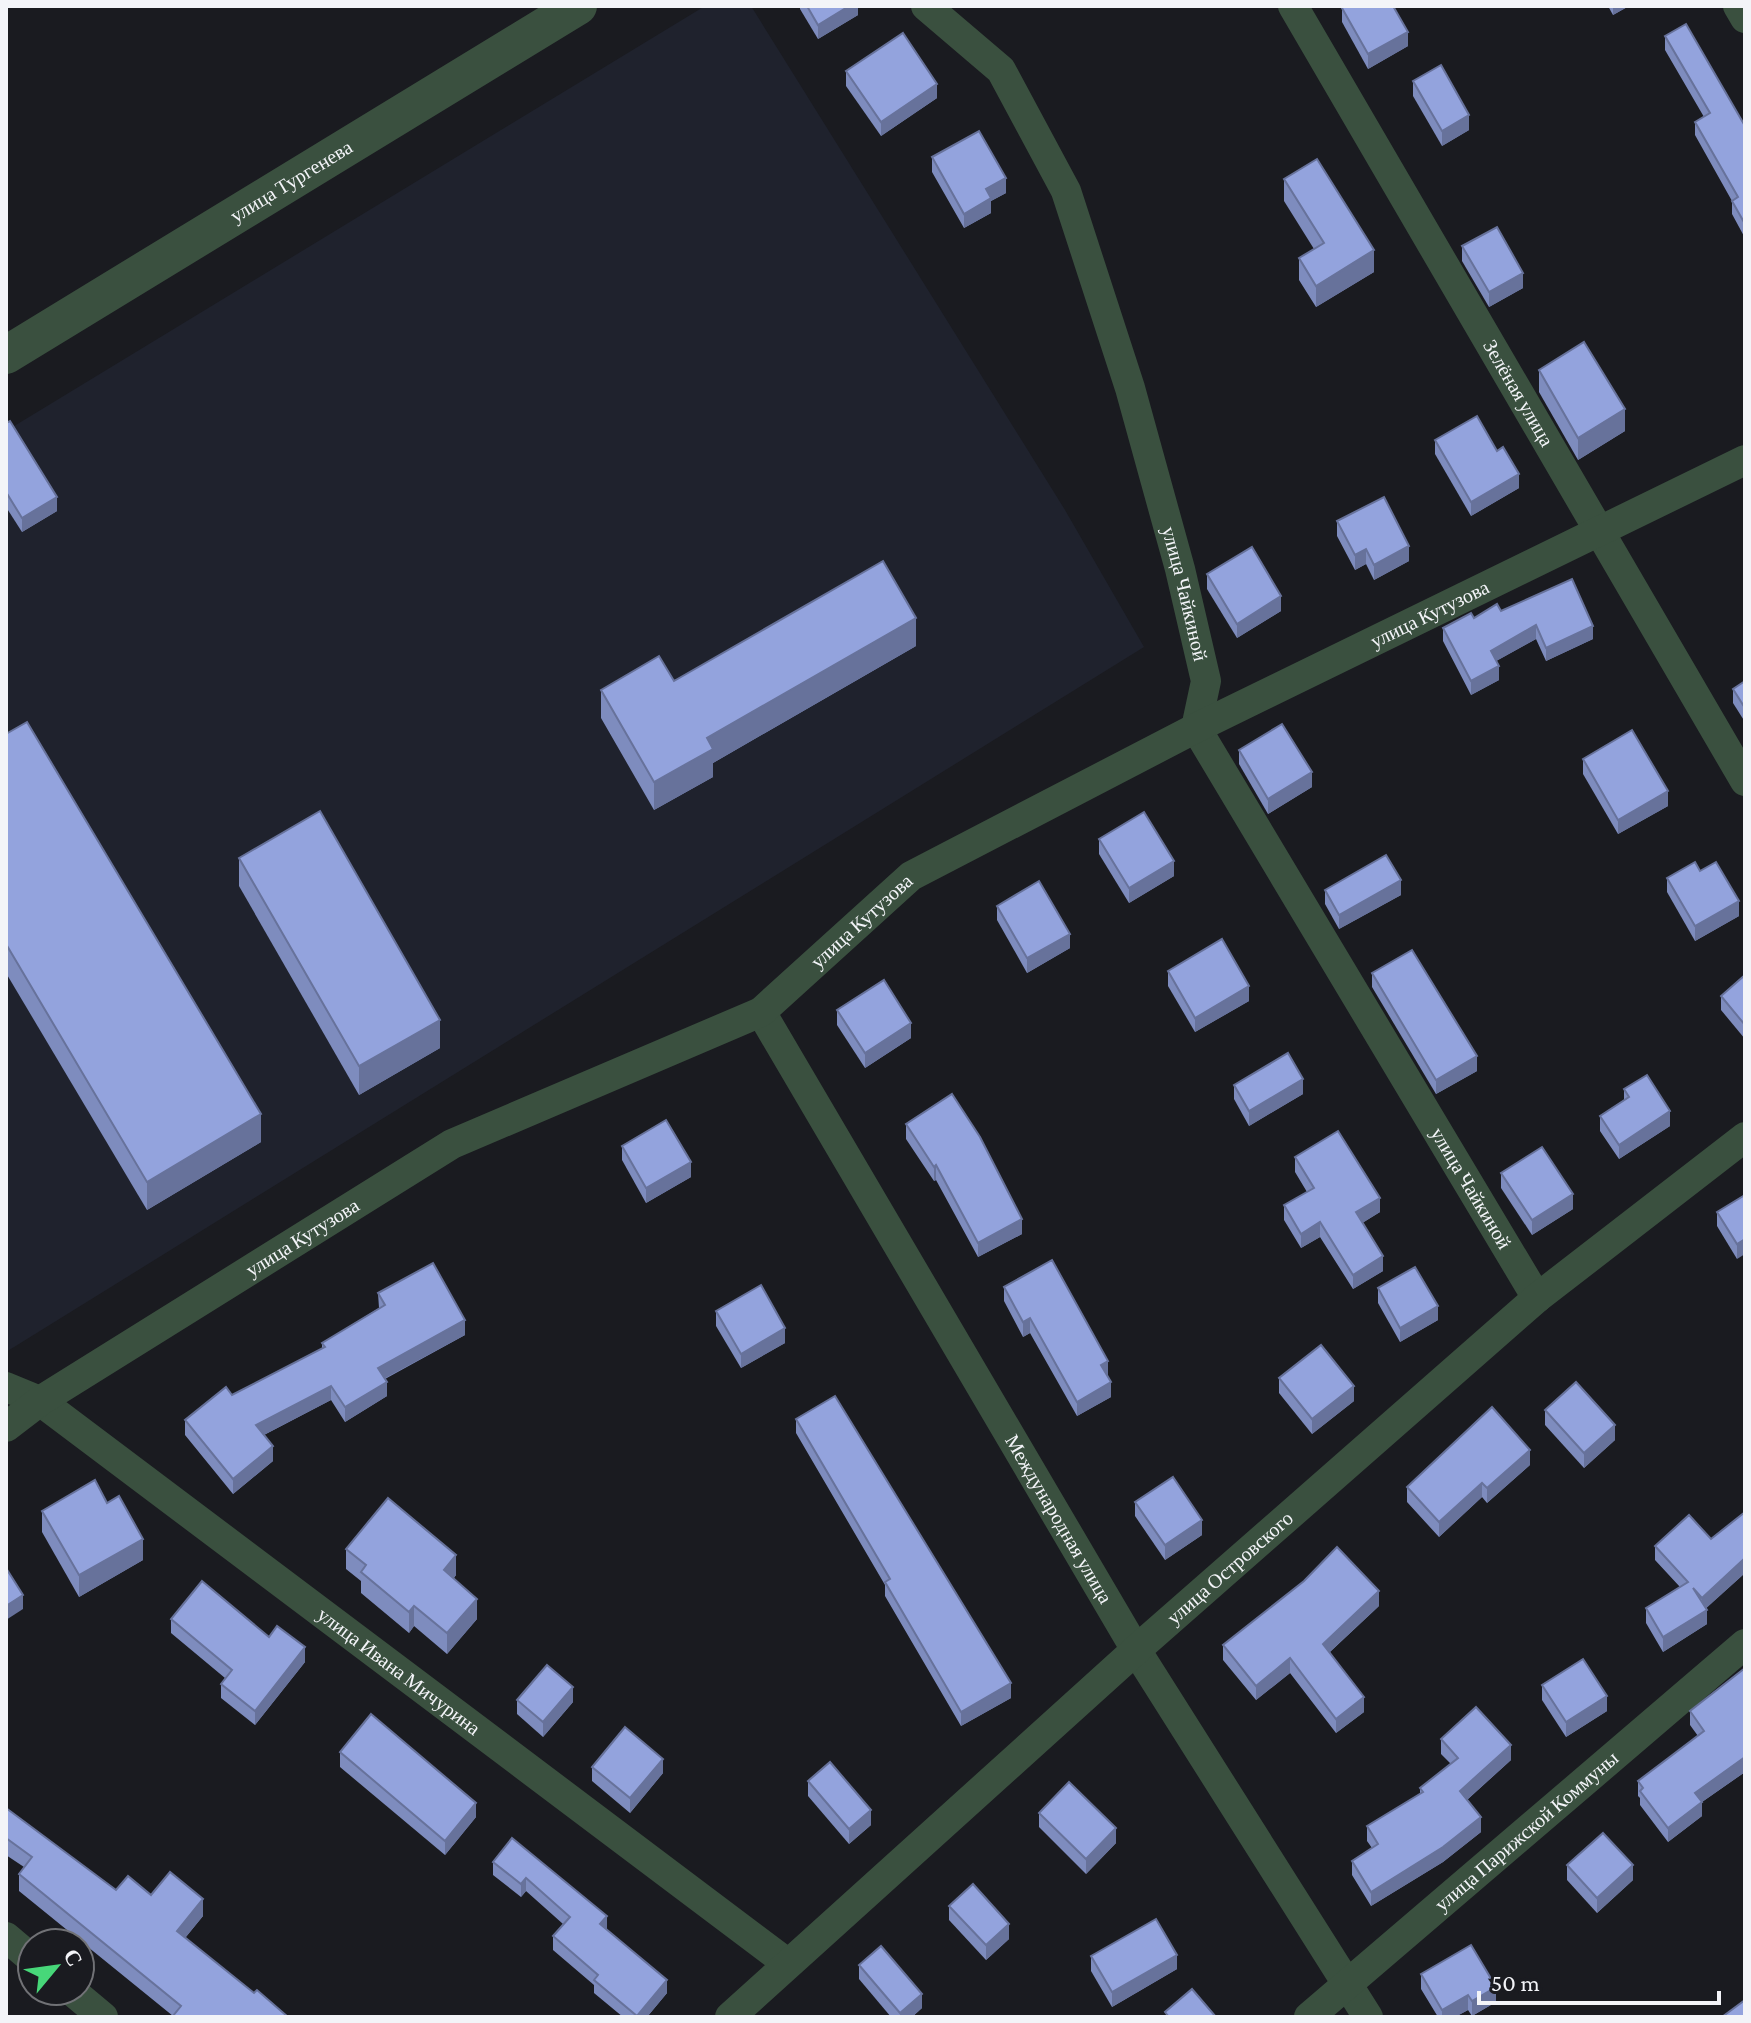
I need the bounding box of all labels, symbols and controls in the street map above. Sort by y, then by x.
street label: улица Тургенева [226,135,356,227]
street label: Зелёная улица [1479,336,1558,450]
street label: улица Чайкиной [1157,524,1212,663]
street label: улица Кутузова [1367,576,1493,653]
street label: улица Кутузова [806,869,917,973]
street label: улица Чайкиной [1426,1123,1516,1253]
street label: улица Кутузова [242,1194,363,1282]
street label: Международная улица [1001,1431,1117,1607]
street label: улица Островского [1162,1507,1297,1630]
street label: улица Ивана Мичурина [313,1603,485,1739]
street label: улица Парижской Коммуны [1430,1747,1622,1916]
north arrow [16,1927,96,2007]
text: С [58,1945,88,1971]
scale bar [1479,1955,1719,2005]
text: 50 m [1491,1969,1540,1996]

